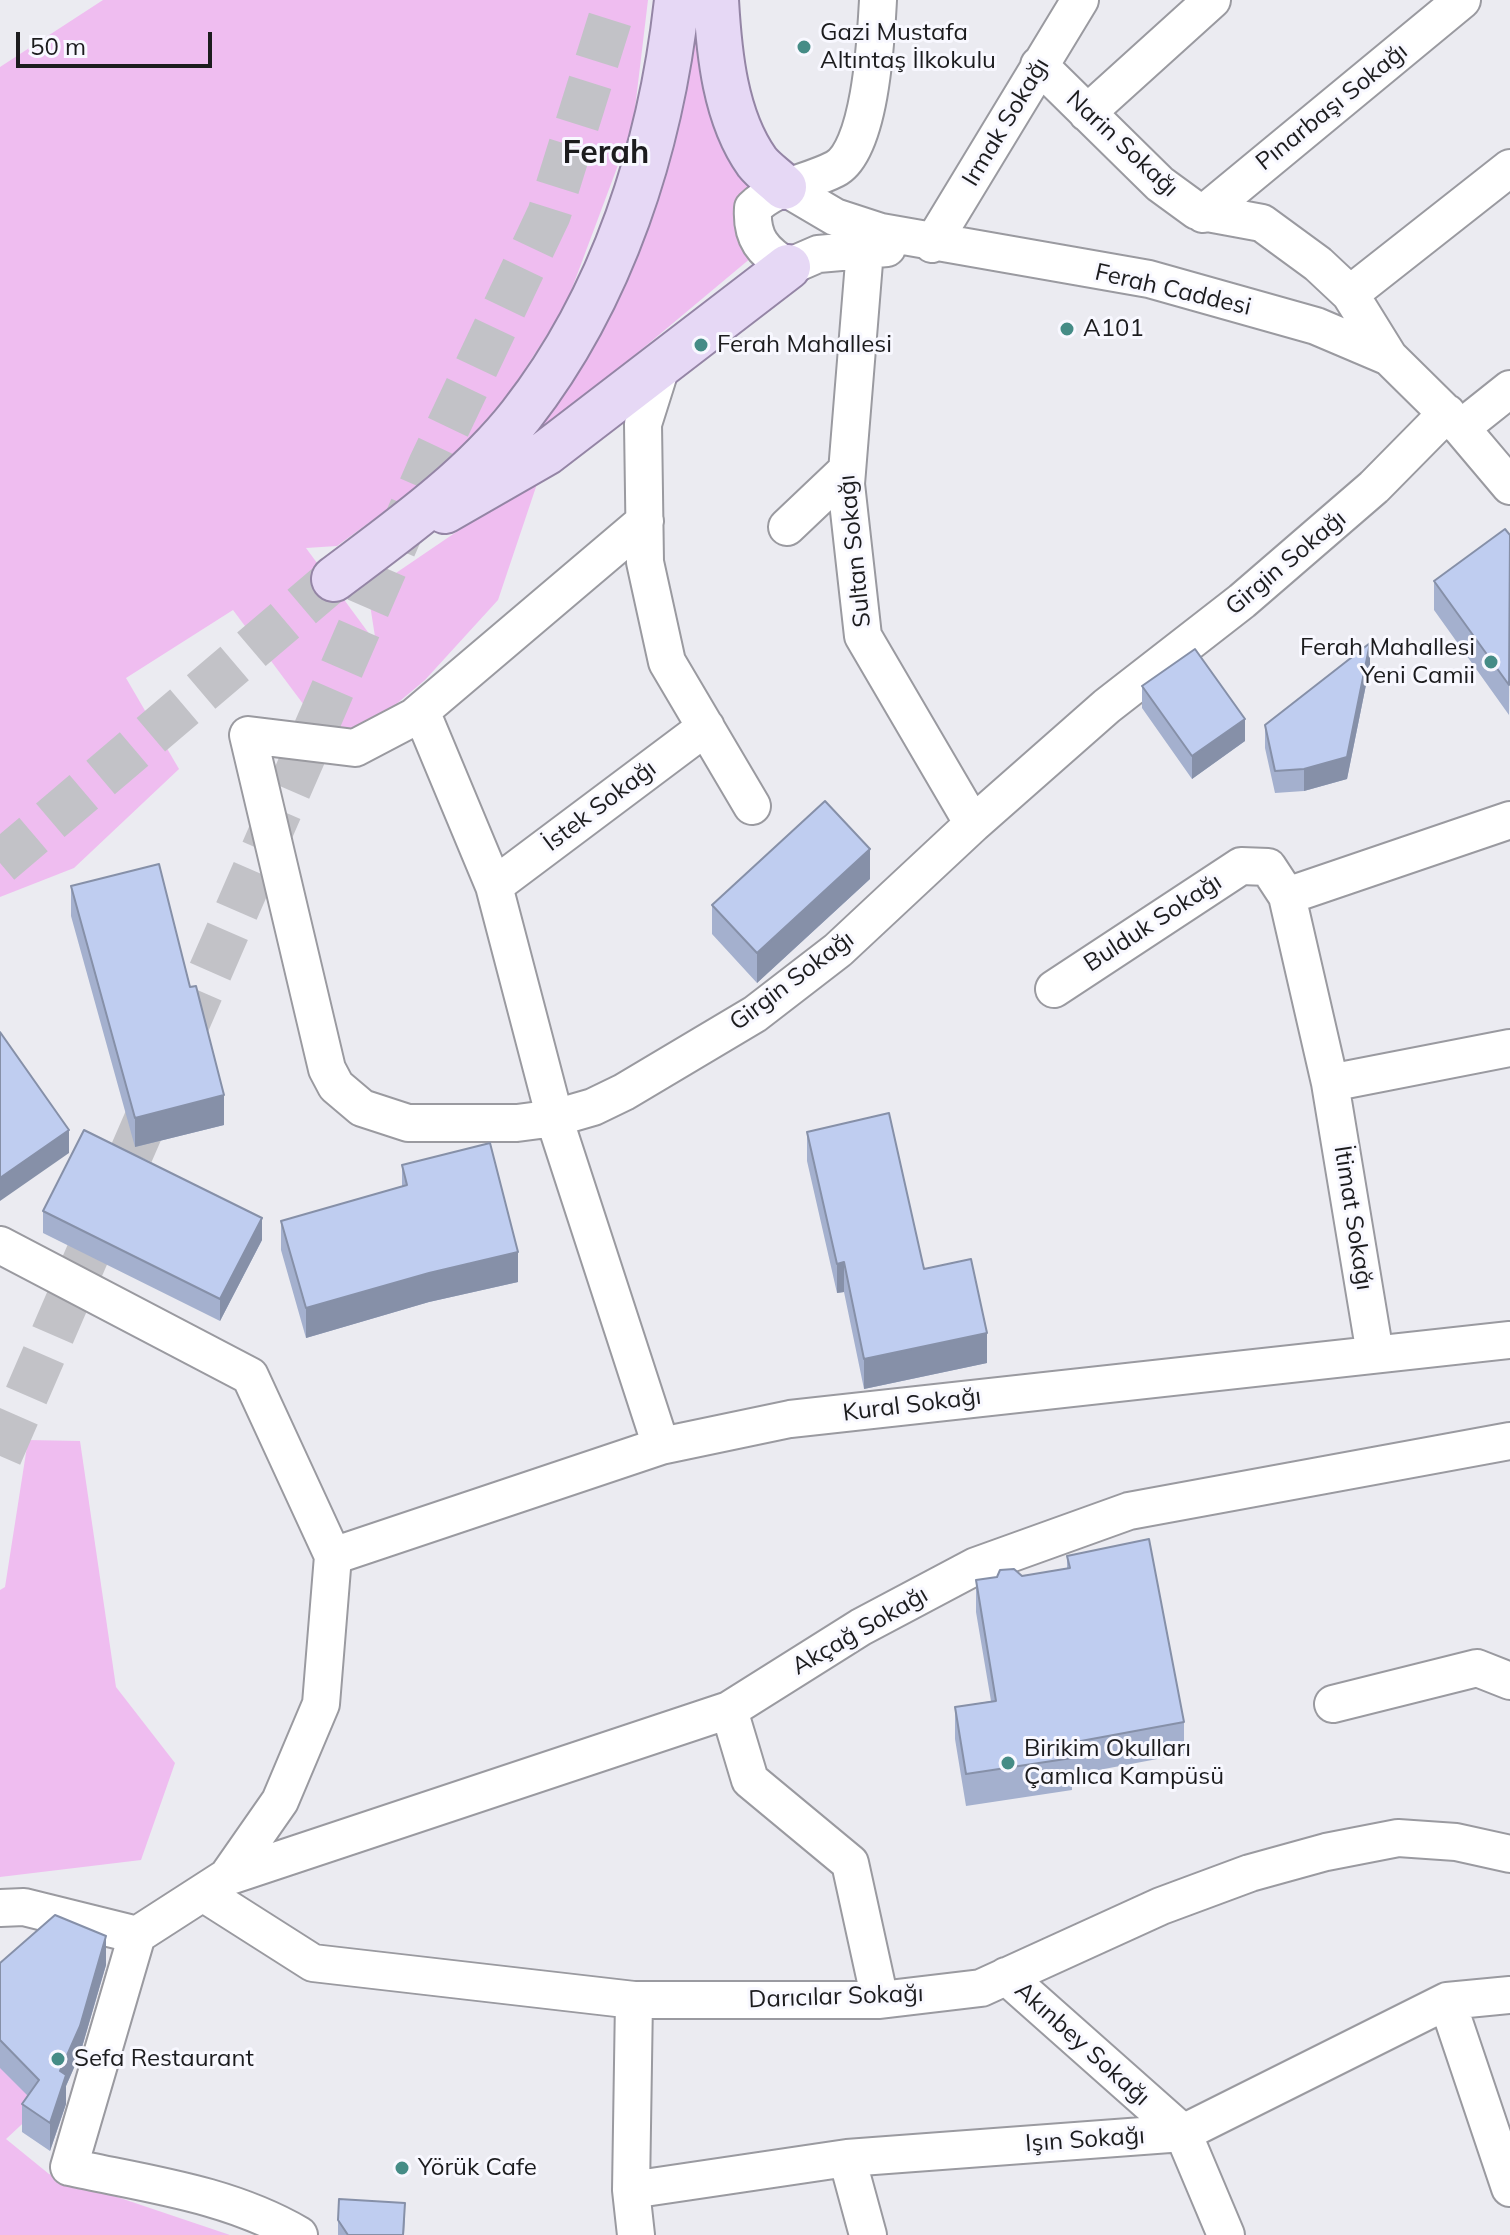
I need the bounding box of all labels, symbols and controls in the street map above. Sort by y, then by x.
scale bar [20,16,216,66]
place label: Gazi Mustafa Altıntaş İlkokulu [820,19,996,75]
text: 50 m [30,31,86,61]
street label: Pınarbaşı Sokağı [1250,37,1414,177]
marker: Gazi Mustafa Altıntaş İlkokulu [795,38,813,56]
street label: Irmak Sokağı [956,53,1056,191]
street label: Narin Sokağı [1060,85,1184,203]
district label: Ferah [563,134,649,172]
street label: Ferah Caddesi [1092,258,1254,322]
place label: A101 [1083,315,1144,343]
marker: A101 [1058,320,1076,338]
place label: Ferah Mahallesi [717,331,892,359]
marker: Ferah Mahallesi [692,336,710,354]
street label: Sultan Sokağı [833,473,877,629]
street label: Girgin Sokağı [1220,504,1352,622]
place label: Ferah Mahallesi Yeni Camii [1300,634,1475,690]
marker: Ferah Mahallesi Yeni Camii [1482,653,1500,671]
street label: İstek Sokağı [538,754,662,858]
street label: Bulduk Sokağı [1079,868,1227,978]
street label: Girgin Sokağı [724,925,860,1037]
street label: İtimat Sokağı [1327,1144,1379,1292]
street label: Kural Sokağı [841,1382,983,1428]
street label: Akçağ Sokağı [787,1581,933,1681]
place label: Birikim Okulları Çamlıca Kampüsü [1024,1735,1224,1791]
marker: Birikim Okulları Çamlıca Kampüsü [999,1754,1017,1772]
street label: Akınbey Sokağı [1009,1976,1155,2112]
street label: Darıcılar Sokağı [748,1980,924,2014]
place label: Sefa Restaurant [74,2045,254,2073]
marker: Sefa Restaurant [49,2050,67,2068]
street label: Işın Sokağı [1024,2121,1146,2159]
place label: Yörük Cafe [418,2154,537,2182]
marker: Yörük Cafe [393,2159,411,2177]

